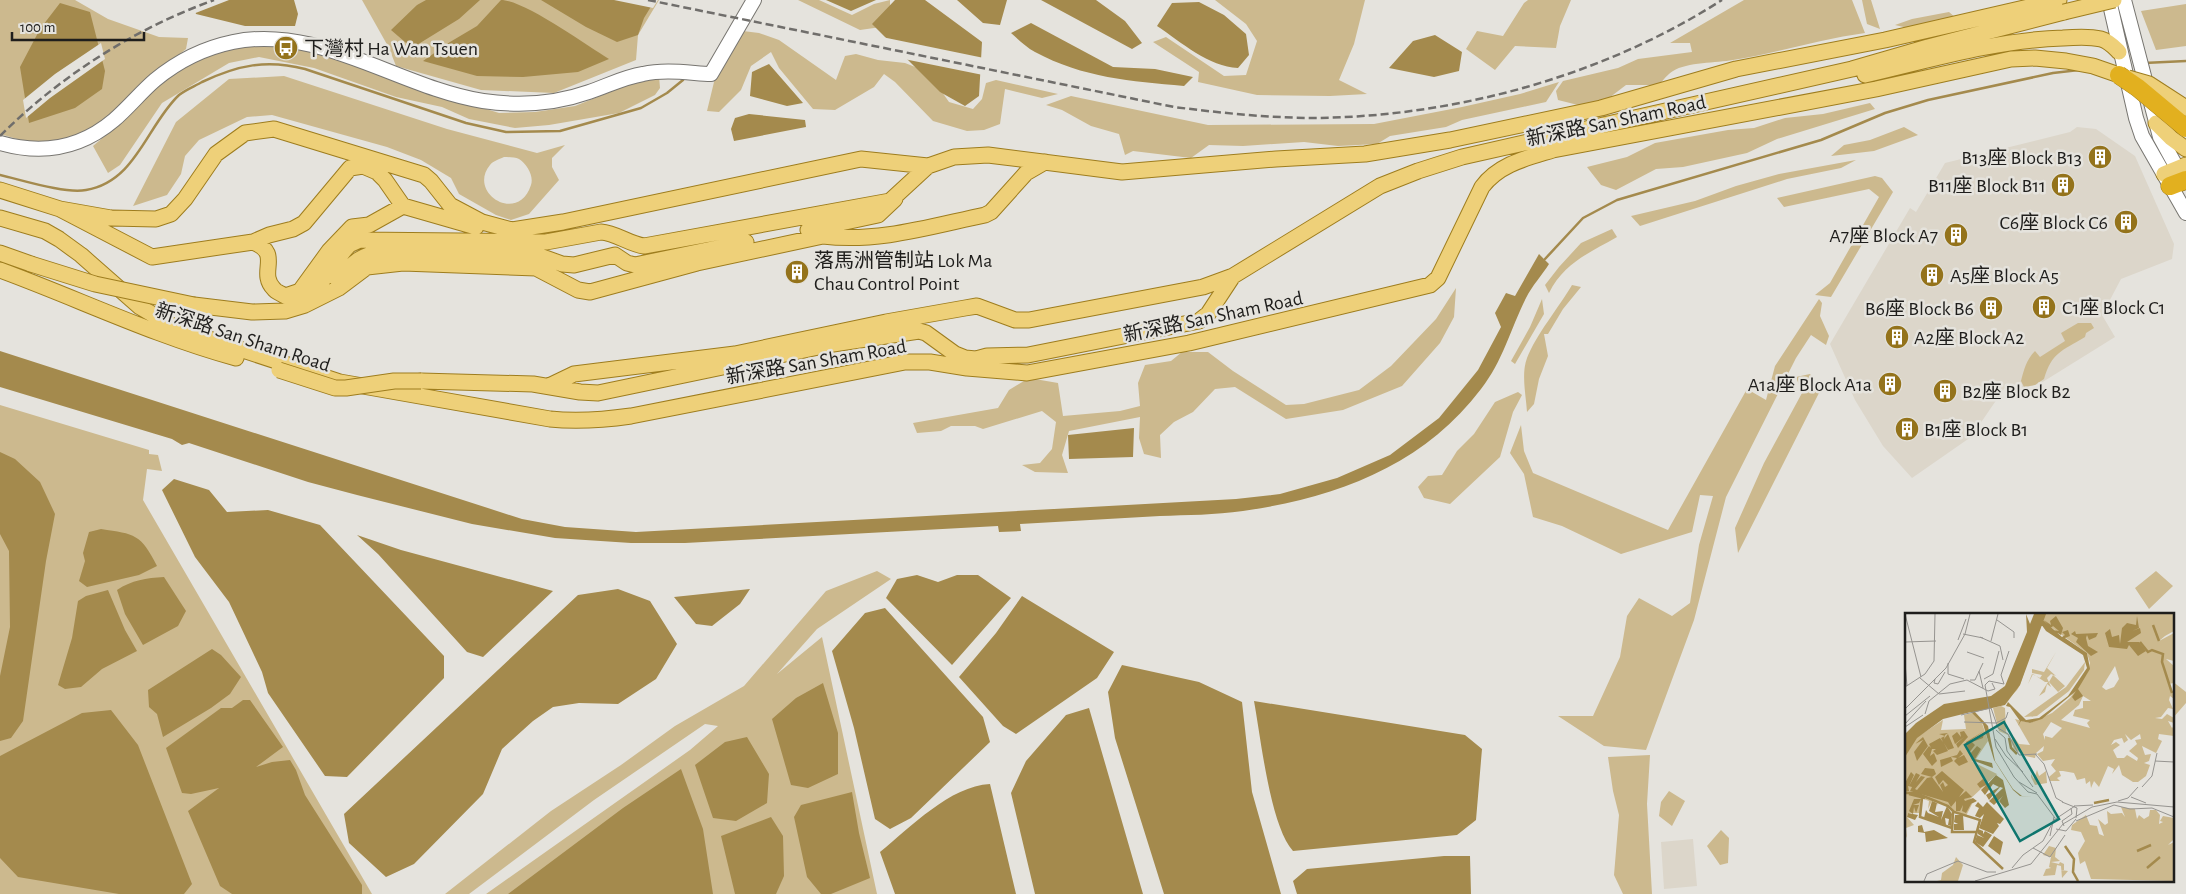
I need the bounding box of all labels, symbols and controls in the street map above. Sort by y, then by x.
scale bar [12,10,145,42]
text: 100 m [20,20,55,35]
bus stop icon: 下灣村 Ha Wan Tsuen [273,35,299,61]
place label: 下灣村 Ha Wan Tsuen [304,38,478,59]
street label: 新深路 San Sham Road [1524,90,1708,150]
building icon: B13座 Block B13 [2087,144,2113,170]
place label: B13座 Block B13 [1961,147,2082,168]
building icon: B11座 Block B11 [2050,172,2076,198]
place label: B11座 Block B11 [1928,175,2046,196]
building icon: C6座 Block C6 [2113,209,2139,235]
place label: C6座 Block C6 [1999,212,2108,233]
building icon: A7座 Block A7 [1943,222,1969,248]
place label: A7座 Block A7 [1829,225,1938,246]
place label: 落馬洲管制站 Lok Ma Chau Control Point [814,250,992,294]
building icon: 落馬洲管制站 Lok Ma Chau Control Point [784,259,810,285]
building icon: A5座 Block A5 [1919,262,1945,288]
place label: A5座 Block A5 [1950,265,2059,286]
street label: 新深路 San Sham Road [1121,286,1305,346]
building icon: C1座 Block C1 [2031,294,2057,320]
building icon: B6座 Block B6 [1978,295,2004,321]
place label: C1座 Block C1 [2062,297,2165,318]
street label: 新深路 San Sham Road [153,298,333,376]
place label: B6座 Block B6 [1865,298,1974,319]
building icon: A2座 Block A2 [1884,324,1910,350]
place label: A2座 Block A2 [1914,327,2024,348]
street label: 新深路 San Sham Road [724,334,908,388]
building icon: A1a座 Block A1a [1877,371,1903,397]
place label: A1a座 Block A1a [1748,374,1872,395]
building icon: B2座 Block B2 [1932,378,1958,404]
place label: B2座 Block B2 [1962,381,2071,402]
building icon: B1座 Block B1 [1894,416,1920,442]
place label: B1座 Block B1 [1924,419,2028,440]
inset map [1905,613,2174,882]

